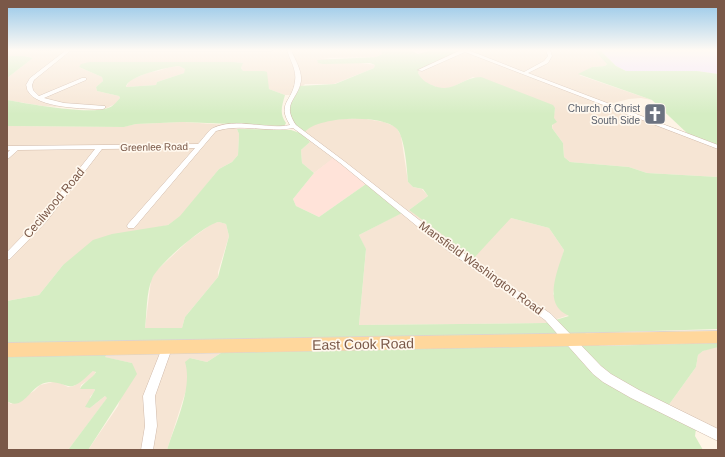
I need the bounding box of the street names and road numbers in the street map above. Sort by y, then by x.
street label: Greenlee Road [120,141,188,153]
street label: Cecilwood Road [21,165,87,241]
street label: Mansfield Washington Road [416,218,546,318]
street label: East Cook Road [312,335,414,353]

